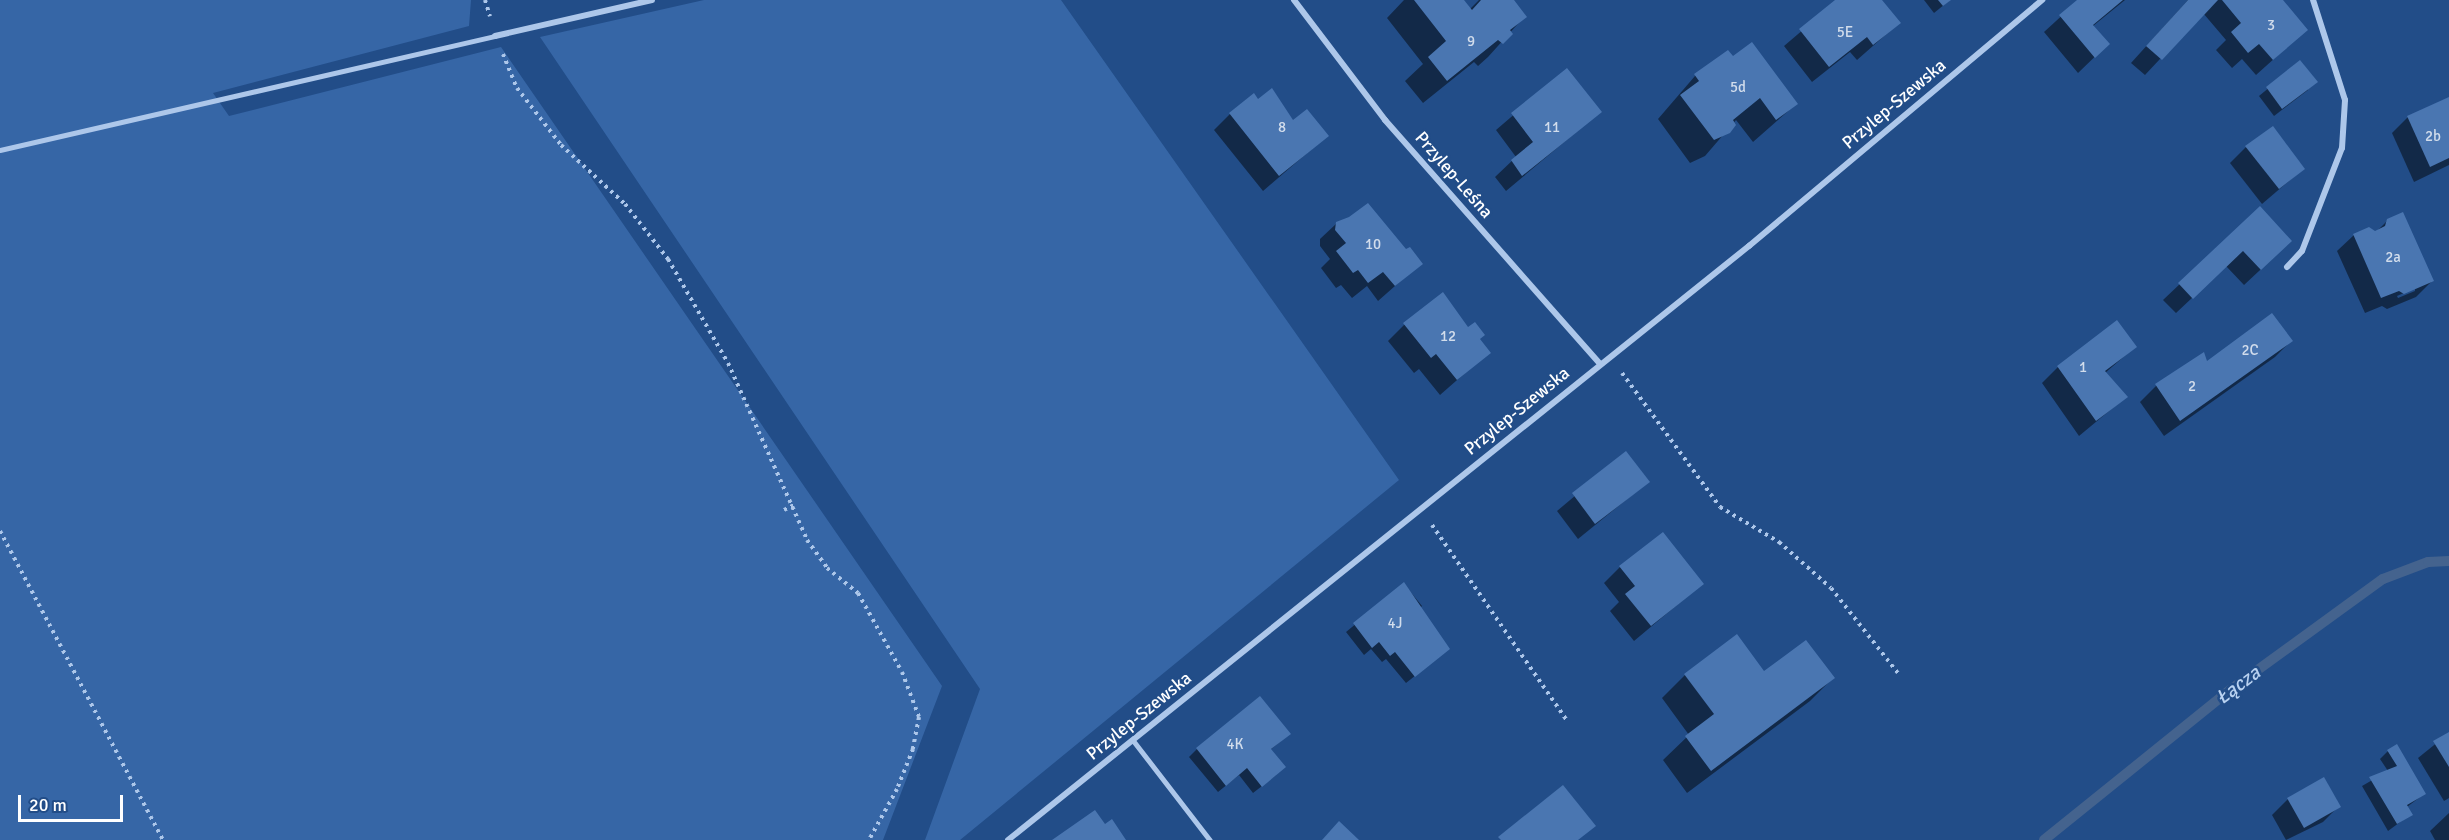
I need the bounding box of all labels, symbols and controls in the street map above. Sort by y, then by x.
house number: 3 [2267,17,2275,35]
house number: 5E [1837,24,1853,42]
house number: 9 [1467,33,1475,51]
street label: Przylep-Szewska [1838,54,1950,154]
house number: 5d [1730,79,1746,97]
house number: 8 [1278,119,1286,137]
house number: 11 [1544,119,1560,137]
street label: Przylep-Leśna [1410,127,1498,223]
house number: 2b [2425,128,2441,146]
house number: 10 [1365,236,1381,254]
house number: 2a [2385,249,2401,267]
house number: 12 [1440,328,1456,346]
house number: 2C [2241,342,2259,360]
house number: 1 [2079,359,2087,377]
street label: Przylep-Szewska [1460,362,1574,460]
house number: 2 [2188,378,2196,396]
house number: 4J [1388,615,1402,633]
water label: Łącza [2211,661,2265,709]
street label: Przylep-Szewska [1082,667,1196,765]
house number: 4K [1226,736,1244,754]
scale bar [21,783,126,821]
text: 20 m [29,794,67,816]

